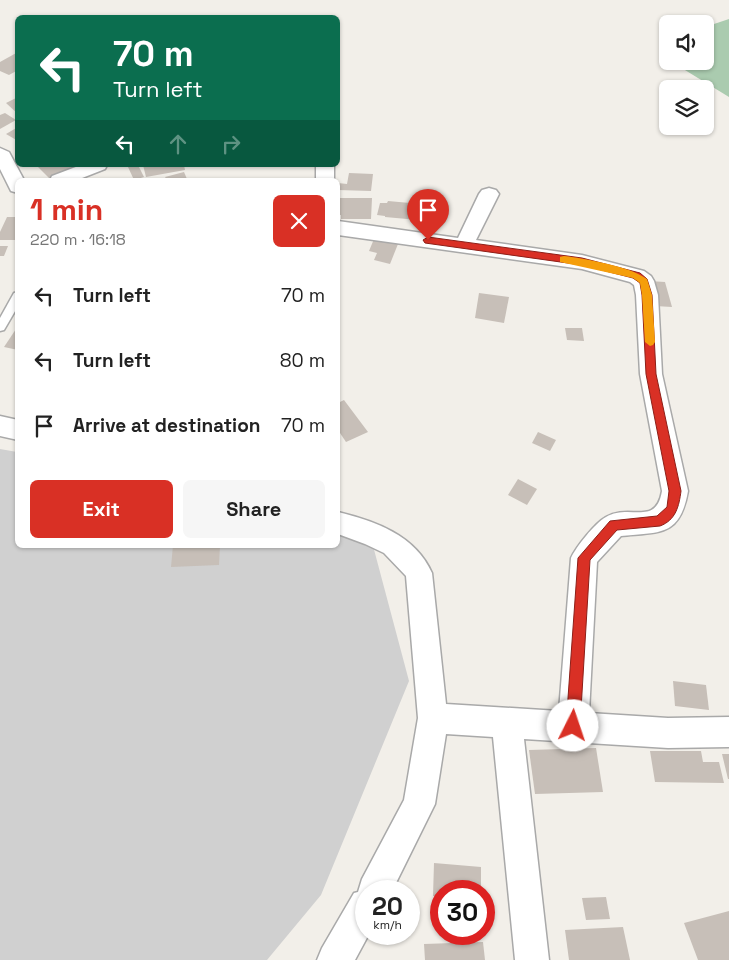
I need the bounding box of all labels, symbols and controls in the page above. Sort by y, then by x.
map controls [659,15,714,135]
button: sound [659,15,714,70]
text: 70 m [113,32,194,76]
icon: left [30,35,95,100]
text: Turn left [113,75,203,103]
button: layers [659,80,714,135]
icon: left [111,130,139,158]
icon: ahead [164,130,192,158]
icon: right [217,130,245,158]
pin [407,189,449,240]
text: 1 min [30,190,103,229]
button: close [273,195,325,247]
icon: arrive [414,196,442,224]
text: 220 m · 16:18 [30,229,126,250]
icon: left [30,282,58,310]
text: Turn left [73,283,151,308]
text: 70 m [281,283,325,308]
icon: left [30,347,58,375]
text: Turn left [73,348,151,373]
text: 80 m [280,348,325,373]
icon: arrive [30,412,58,440]
text: Arrive at destination [73,413,261,438]
text: 70 m [281,413,325,438]
button: Exit [30,480,173,538]
button: Share [183,480,325,538]
position arrow [546,699,598,751]
speed limit sign: 30 [430,880,495,945]
text: 20 [372,890,403,922]
text: km/h [373,917,402,933]

